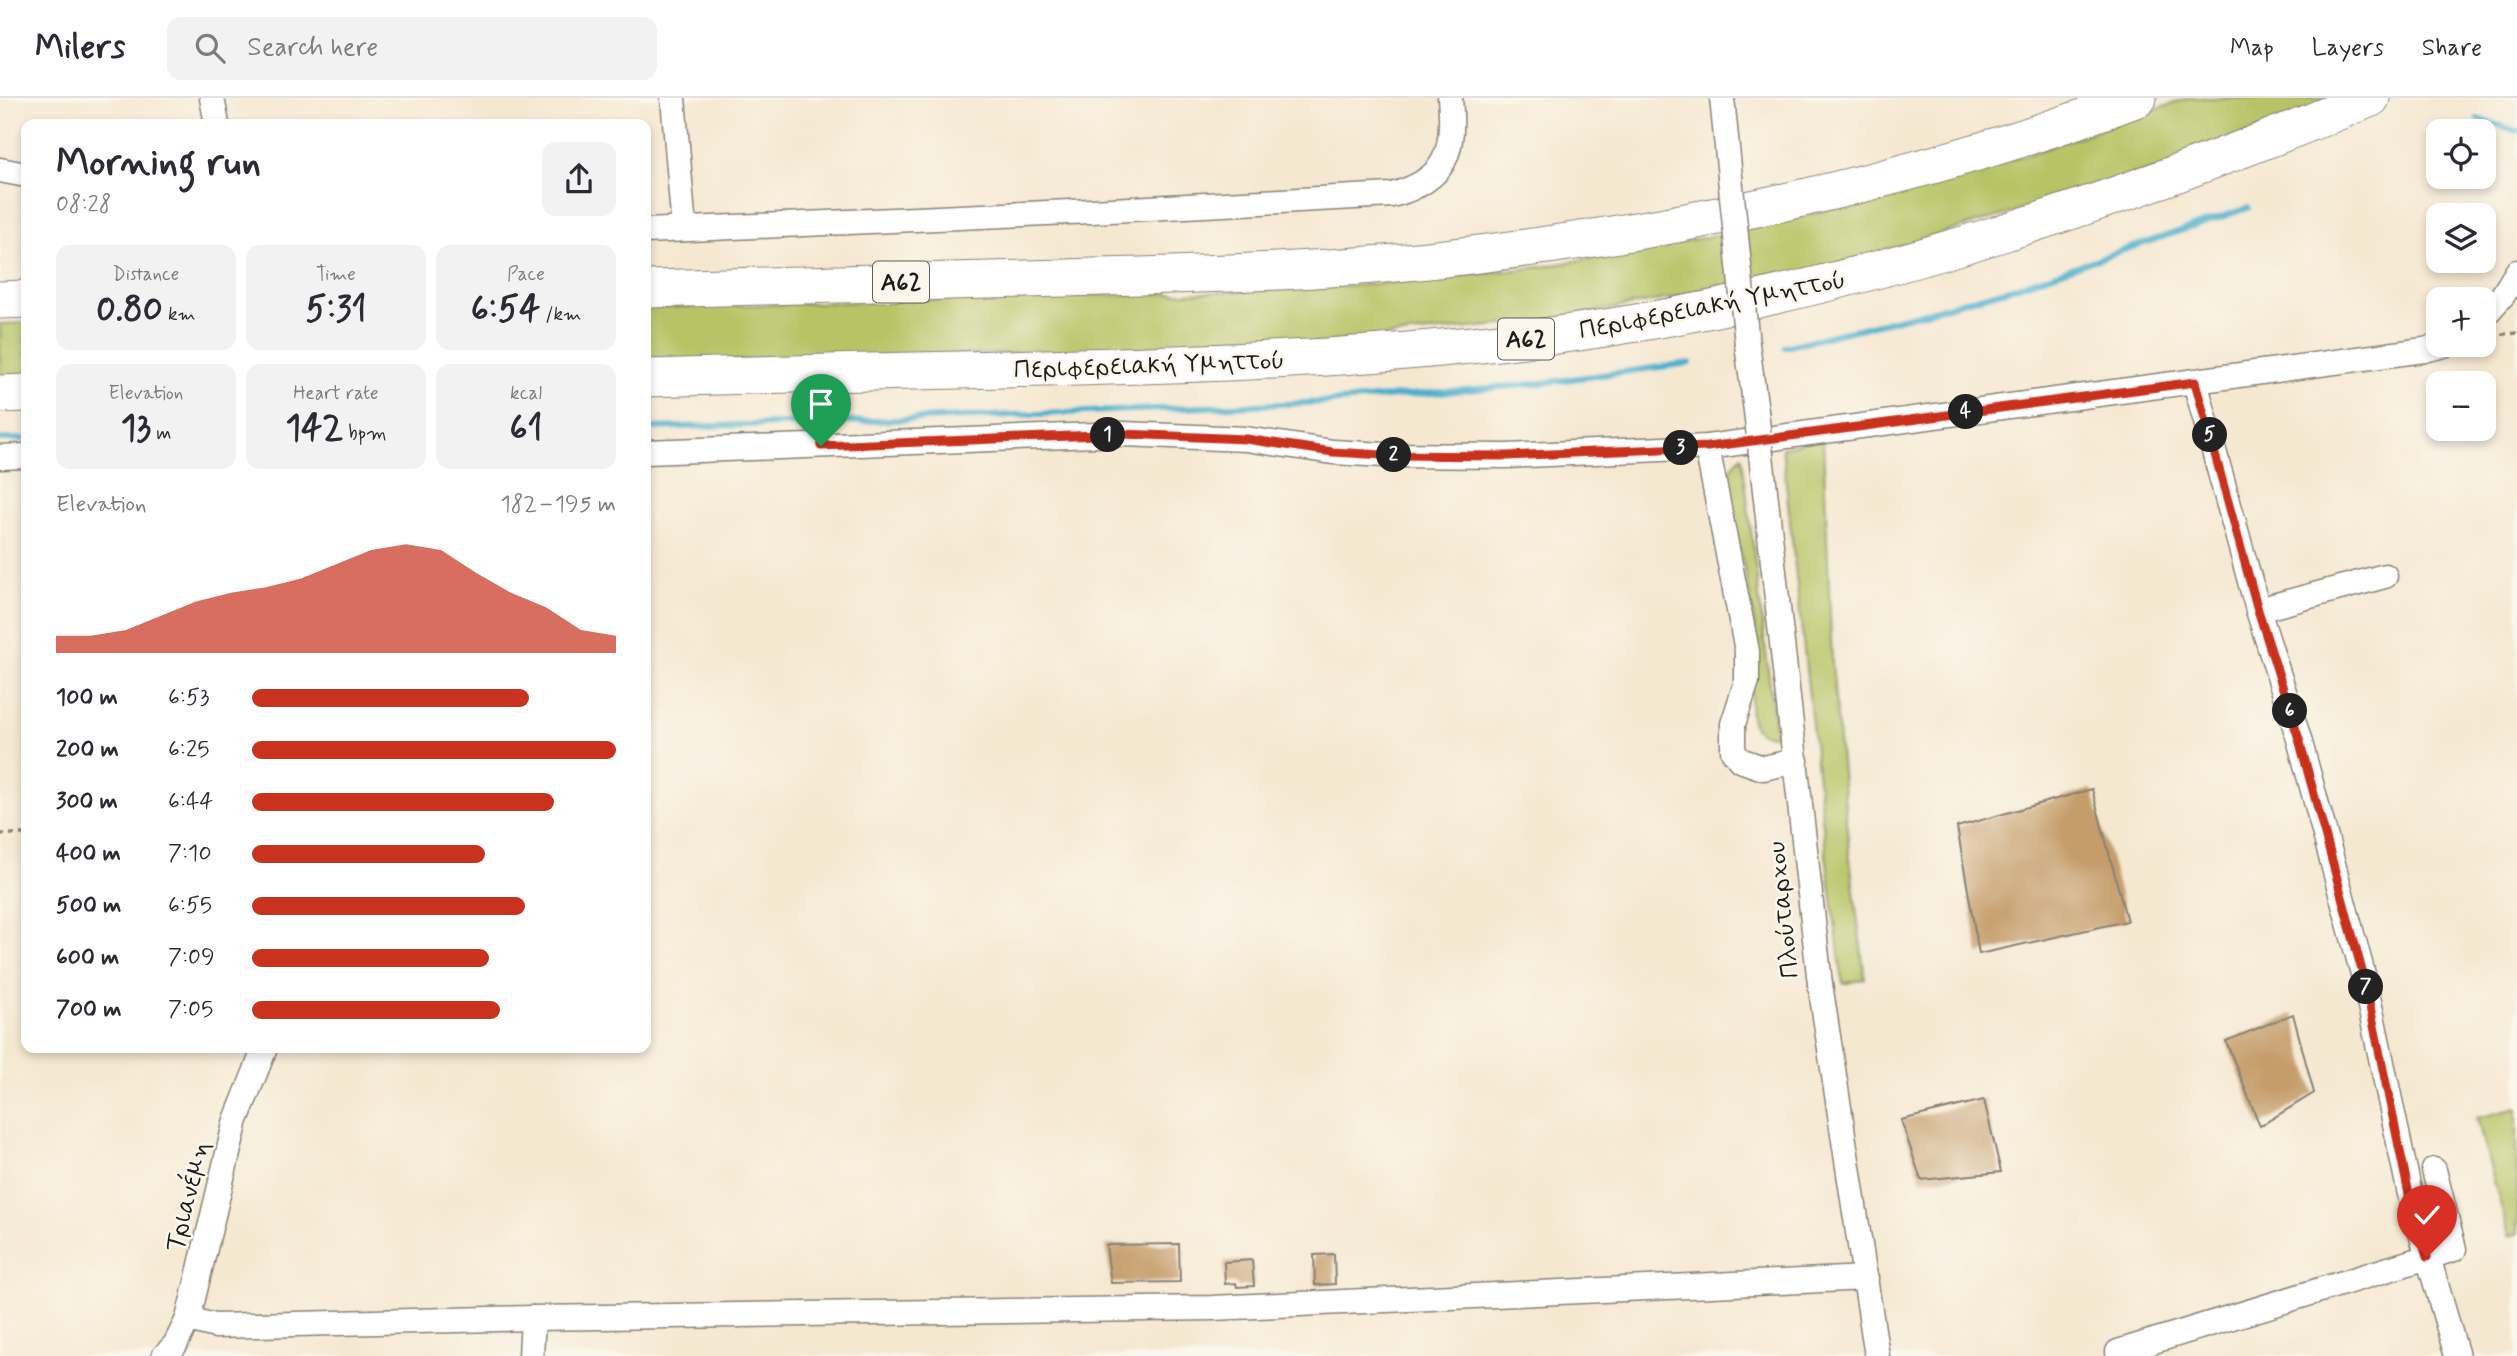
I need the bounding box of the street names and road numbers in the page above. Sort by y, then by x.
road number: Α62 [873,262,929,302]
street label: Περιφερειακή Υμηττού [1576,263,1849,349]
road number: Α62 [1498,319,1554,360]
street label: Περιφερειακή Υμηττού [1013,344,1285,388]
street label: Πλούταρχου [1760,839,1808,980]
street label: Τριανέμη [159,1138,219,1255]

